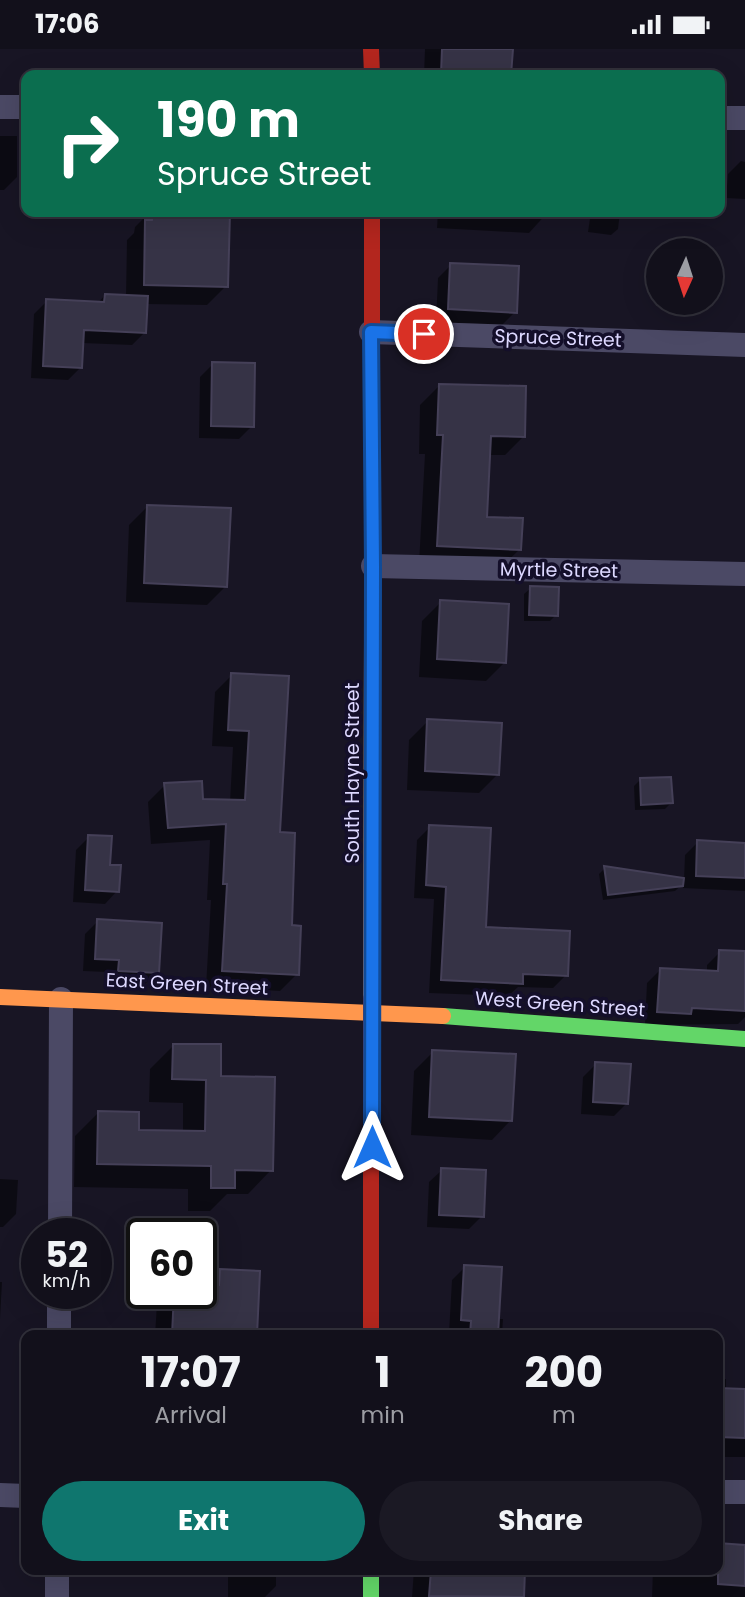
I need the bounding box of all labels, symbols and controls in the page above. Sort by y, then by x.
text: 17:06 [35,6,100,42]
text: 190 m [157,86,300,154]
icon: right [42,98,133,189]
text: Spruce Street [157,151,371,196]
north arrow [646,238,723,315]
map controls [646,238,723,315]
pin [394,304,454,364]
icon: arrive [405,315,443,353]
street label: Spruce Street [494,322,622,354]
street label: Myrtle Street [500,555,618,585]
street label: South Hayne Street [339,682,366,863]
street label: East Green Street [105,966,269,1002]
street label: West Green Street [474,985,646,1023]
position arrow [335,1110,409,1184]
speed limit sign: 60 [126,1218,217,1309]
text: 52 [45,1230,88,1279]
text: km/h [43,1268,90,1293]
text: 17:07 [141,1343,241,1402]
text: 1 [375,1343,391,1402]
text: 200 [524,1343,603,1402]
text: Arrival [155,1399,227,1431]
text: min [361,1399,405,1431]
text: m [552,1399,576,1431]
button: Exit [42,1481,365,1561]
button: Share [379,1481,702,1561]

